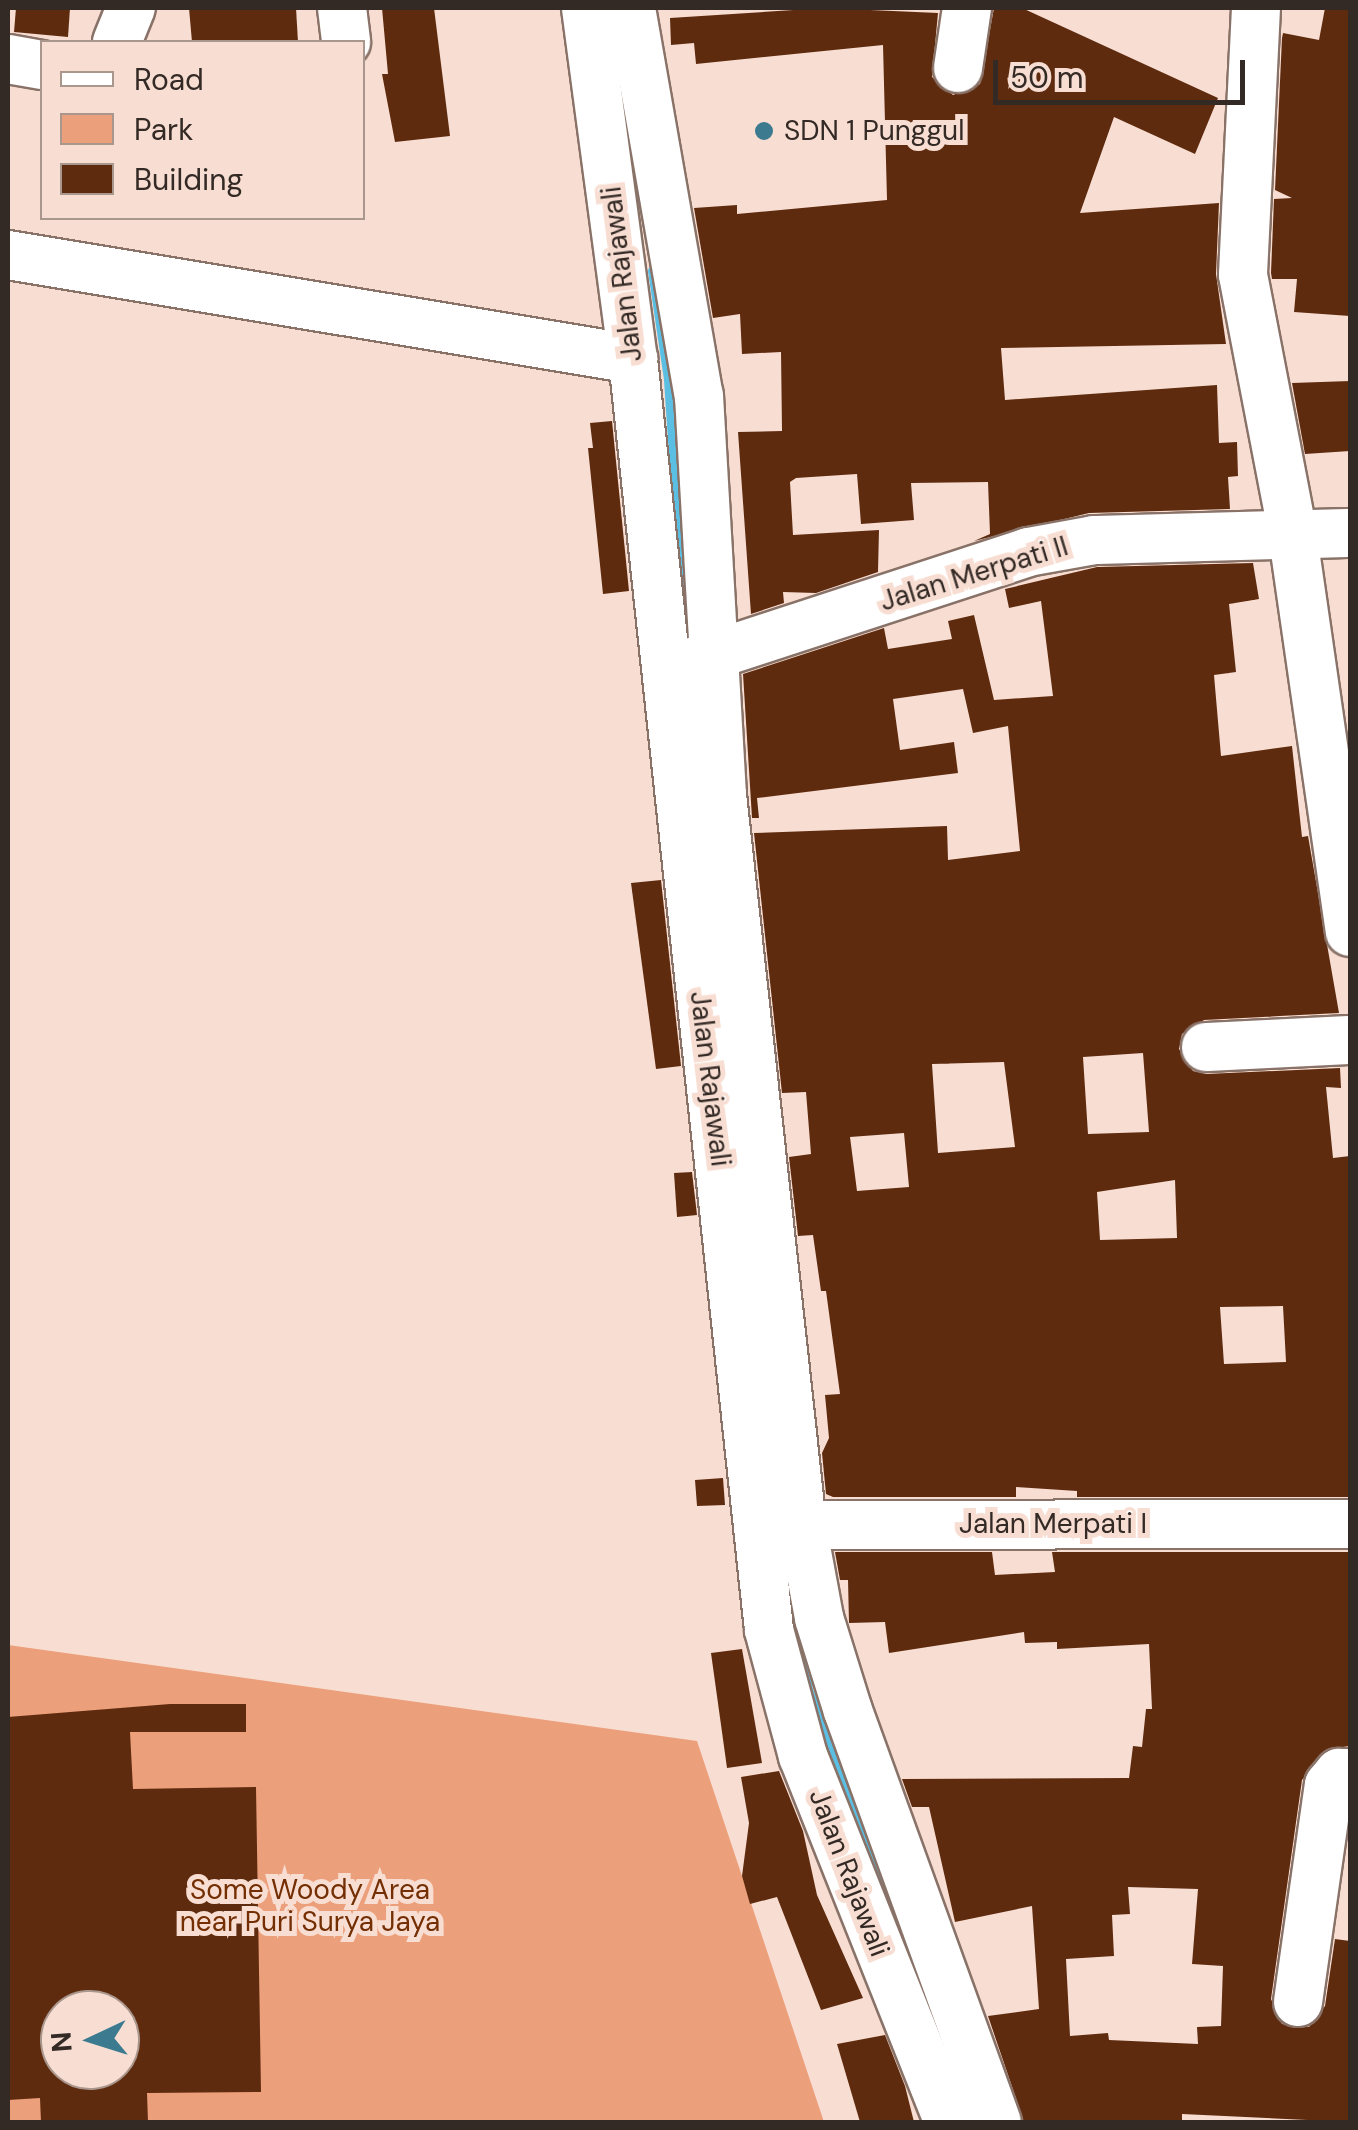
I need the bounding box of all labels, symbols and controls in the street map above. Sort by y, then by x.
legend [40,40,365,220]
scale bar [998,40,1250,102]
text: 50 m [1010,58,1084,97]
text: Road [134,60,204,99]
text: Park [134,110,193,149]
place label: SDN 1 Punggul [784,114,964,148]
marker: SDN 1 Punggul [753,120,775,142]
text: Building [134,160,243,199]
street label: Jalan Rajawali [595,184,649,364]
street label: Jalan Merpati II [876,529,1072,619]
street label: Jalan Rajawali [683,989,737,1169]
street label: Jalan Merpati I [959,1507,1147,1541]
street label: Jalan Rajawali [802,1785,896,1961]
park label: Some Woody Area near Puri Surya Jaya [180,1873,440,1939]
north arrow [40,1990,140,2090]
text: N [42,2031,81,2053]

